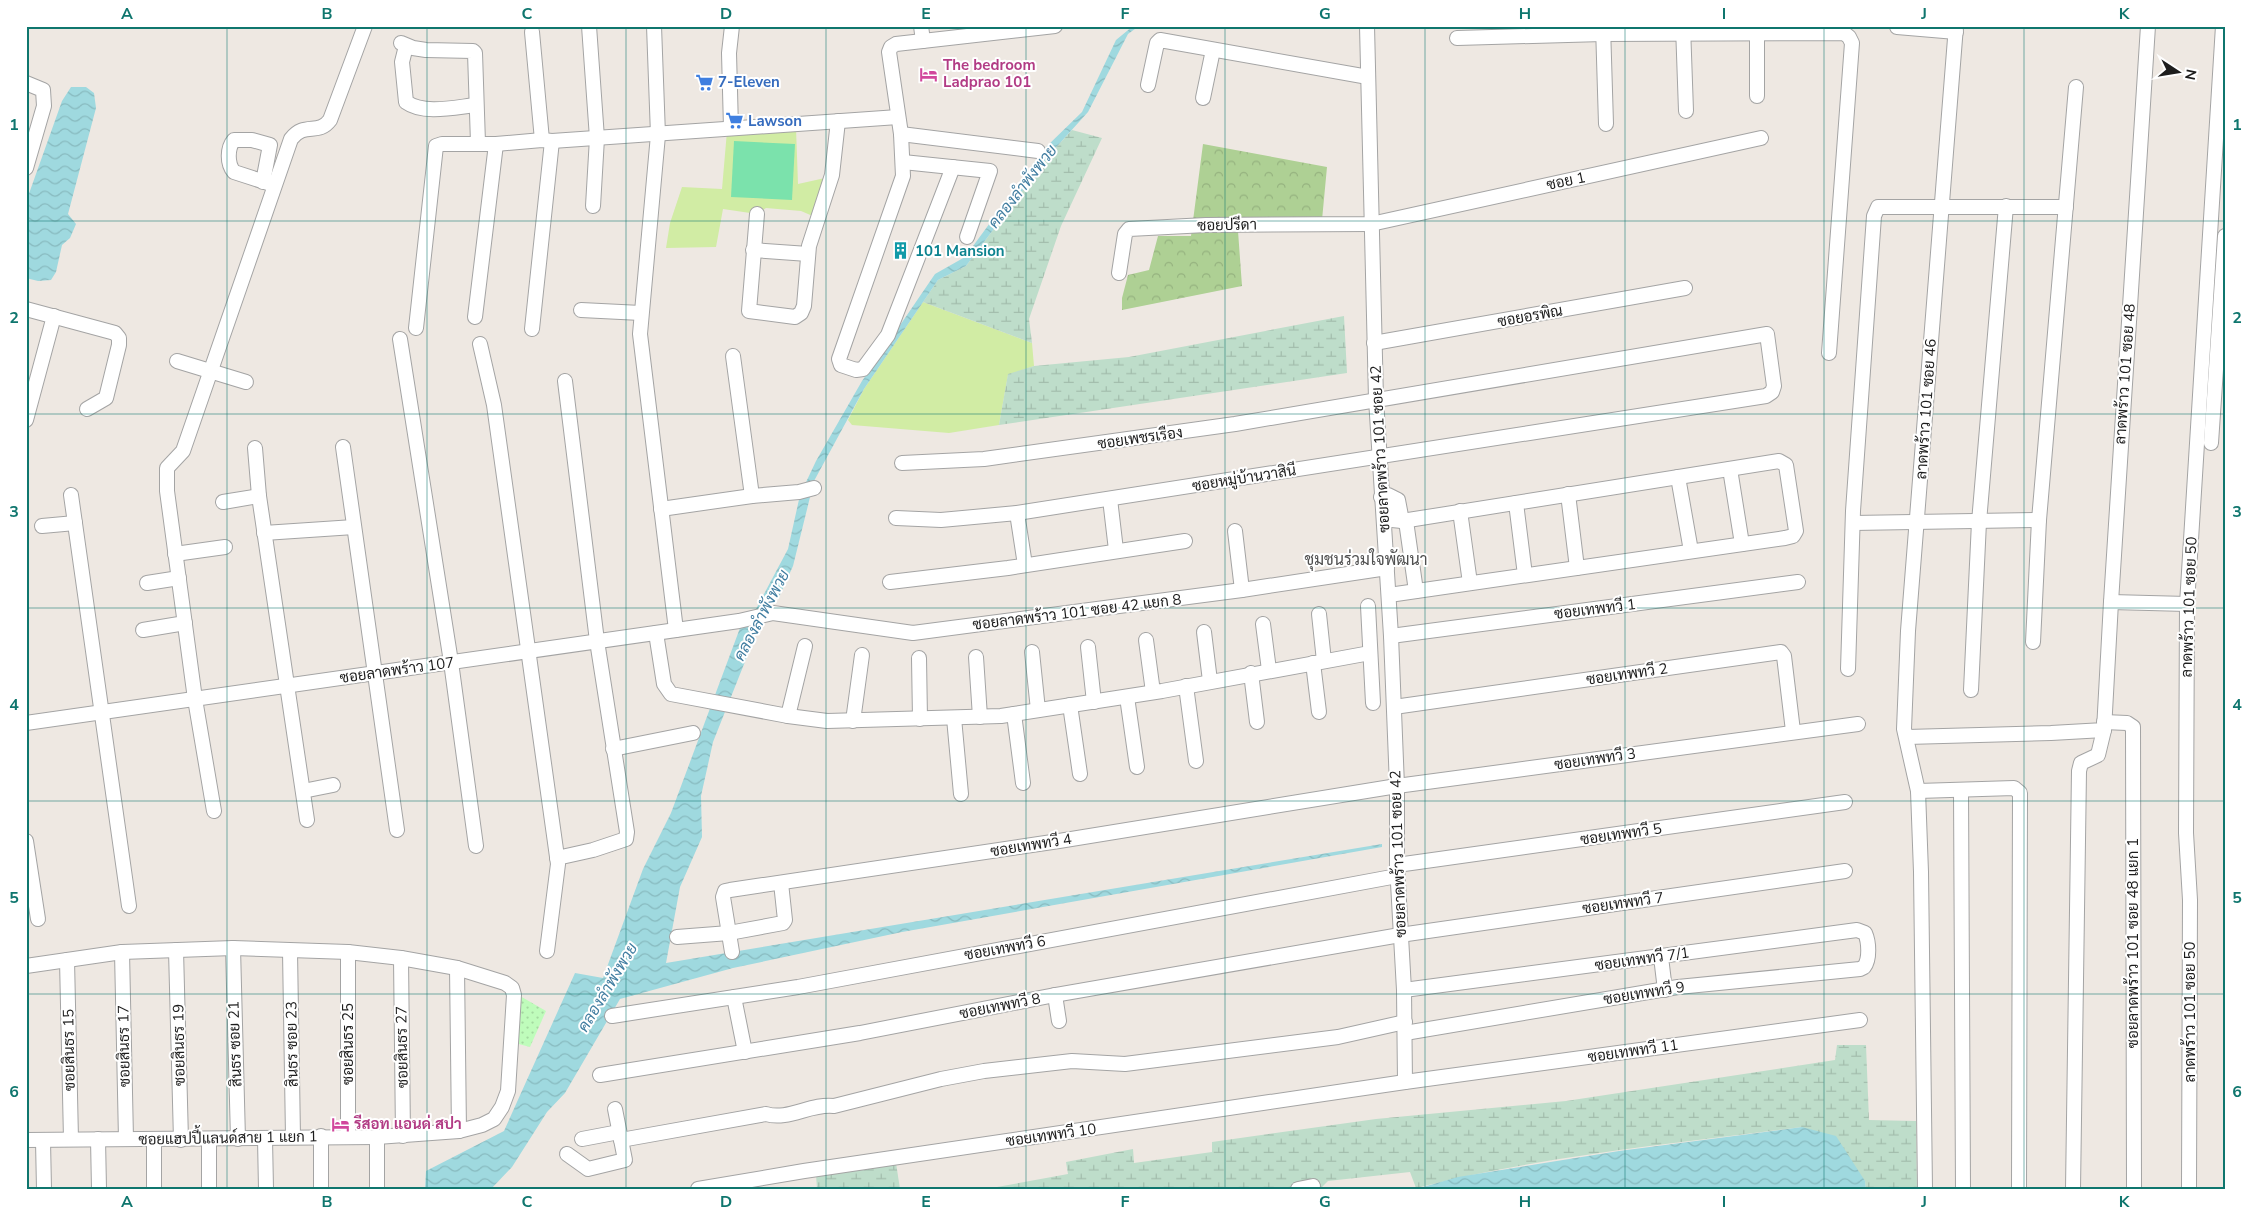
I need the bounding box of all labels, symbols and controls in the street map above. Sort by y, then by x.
text: A [121,3,133,25]
text: B [321,3,333,25]
text: C [522,3,533,25]
text: D [720,3,732,25]
text: E [921,3,931,25]
text: F [1121,3,1130,25]
text: G [1319,3,1331,25]
text: H [1519,3,1531,25]
text: I [1722,3,1726,25]
text: J [1920,3,1927,25]
text: K [2119,3,2131,25]
north arrow [2154,48,2204,98]
place label: The bedroom Ladprao 101 [943,55,1036,92]
hotel icon: The bedroom Ladprao 101 [919,64,939,84]
text: N [2180,67,2201,82]
supermarket icon: 7-Eleven [694,72,714,92]
place label: 7-Eleven [718,72,780,92]
supermarket icon: Lawson [724,111,744,131]
place label: Lawson [748,111,802,131]
text: 1 [9,114,19,136]
text: 1 [2232,114,2242,136]
water label: คลองลำพังพวย [983,140,1062,233]
street label: ซอย 1 [1545,167,1587,195]
street label: ซอยปรีดา [1197,214,1257,236]
building icon: 101 Mansion [891,241,911,261]
place label: 101 Mansion [915,241,1005,261]
street label: ซอยอรพิณ [1496,300,1564,332]
street label: ลาดพร้าว 101 ซอย 48 [2110,303,2140,445]
text: 2 [9,307,19,329]
text: 2 [2232,307,2242,329]
street label: ลาดพร้าว 101 ซอย 46 [1911,338,1941,480]
street label: ซอยลาดพร้าว 101 ซอย 42 [1366,365,1394,533]
street label: ซอยเพชรเรือง [1096,422,1184,454]
street label: ซอยหมู่บ้านวาสินี [1191,460,1297,496]
text: 3 [9,501,19,523]
text: 3 [2232,501,2242,523]
street label: ลาดพร้าว 101 ซอย 50 [2177,536,2201,678]
district label: ชุมชนร่วมใจพัฒนา [1305,548,1427,571]
water label: คลองลำพังพวย [729,566,795,665]
street label: ซอยลาดพร้าว 101 ซอย 42 แยก 8 [971,589,1183,635]
street label: ซอยเทพทวี 1 [1553,594,1637,624]
street label: ซอยลาดพร้าว 107 [338,652,456,688]
street label: ซอยเทพทวี 2 [1585,658,1669,690]
text: 4 [9,694,19,716]
text: 4 [2232,694,2242,716]
street label: ซอยเทพทวี 3 [1553,743,1637,775]
street label: ซอยลาดพร้าว 101 ซอย 42 [1385,770,1411,938]
street label: ซอยเทพทวี 5 [1579,818,1663,850]
street label: ซอยเทพทวี 4 [989,829,1073,861]
street label: ซอยลาดพร้าว 101 ซอย 48 แยก 1 [2123,838,2143,1048]
text: 5 [9,887,19,909]
street label: ซอยเทพทวี 7 [1581,887,1665,919]
text: 5 [2232,887,2242,909]
street label: ซอยเทพทวี 6 [963,931,1047,965]
water label: คลองลำพังพวย [573,939,643,1036]
street label: ลาดพร้าว 101 ซอย 50 [2180,941,2200,1083]
street label: ซอยเทพทวี 7/1 [1593,942,1691,976]
street label: ซอยเทพทวี 9 [1602,977,1686,1009]
street label: ซอยเทพทวี 8 [958,988,1042,1024]
street label: สินธร ซอย 21 [224,1001,246,1087]
street label: สินธร ซอย 23 [281,1001,303,1087]
street label: ซอยสินธร 25 [338,1003,358,1085]
street label: ซอยสินธร 19 [168,1004,190,1086]
street label: ซอยสินธร 17 [113,1005,135,1087]
street label: ซอยสินธร 27 [391,1006,413,1088]
street label: ซอยสินธร 15 [58,1009,80,1091]
street label: ซอยเทพทวี 11 [1586,1035,1680,1067]
text: 6 [9,1081,19,1103]
text: 6 [2232,1081,2242,1103]
hotel icon: รีสอท แอนด่ สปา [330,1114,350,1134]
place label: รีสอท แอนด่ สปา [353,1114,462,1134]
street label: ซอยเทพทวี 10 [1004,1119,1098,1151]
street label: ซอยแฮปปี้แลนด์สาย 1 แยก 1 [138,1121,318,1150]
text: A [121,1191,133,1213]
text: B [321,1191,333,1213]
text: C [522,1191,533,1213]
text: D [720,1191,732,1213]
text: E [921,1191,931,1213]
text: F [1121,1191,1130,1213]
text: G [1319,1191,1331,1213]
text: H [1519,1191,1531,1213]
text: I [1722,1191,1726,1213]
text: J [1920,1191,1927,1213]
text: K [2119,1191,2131,1213]

